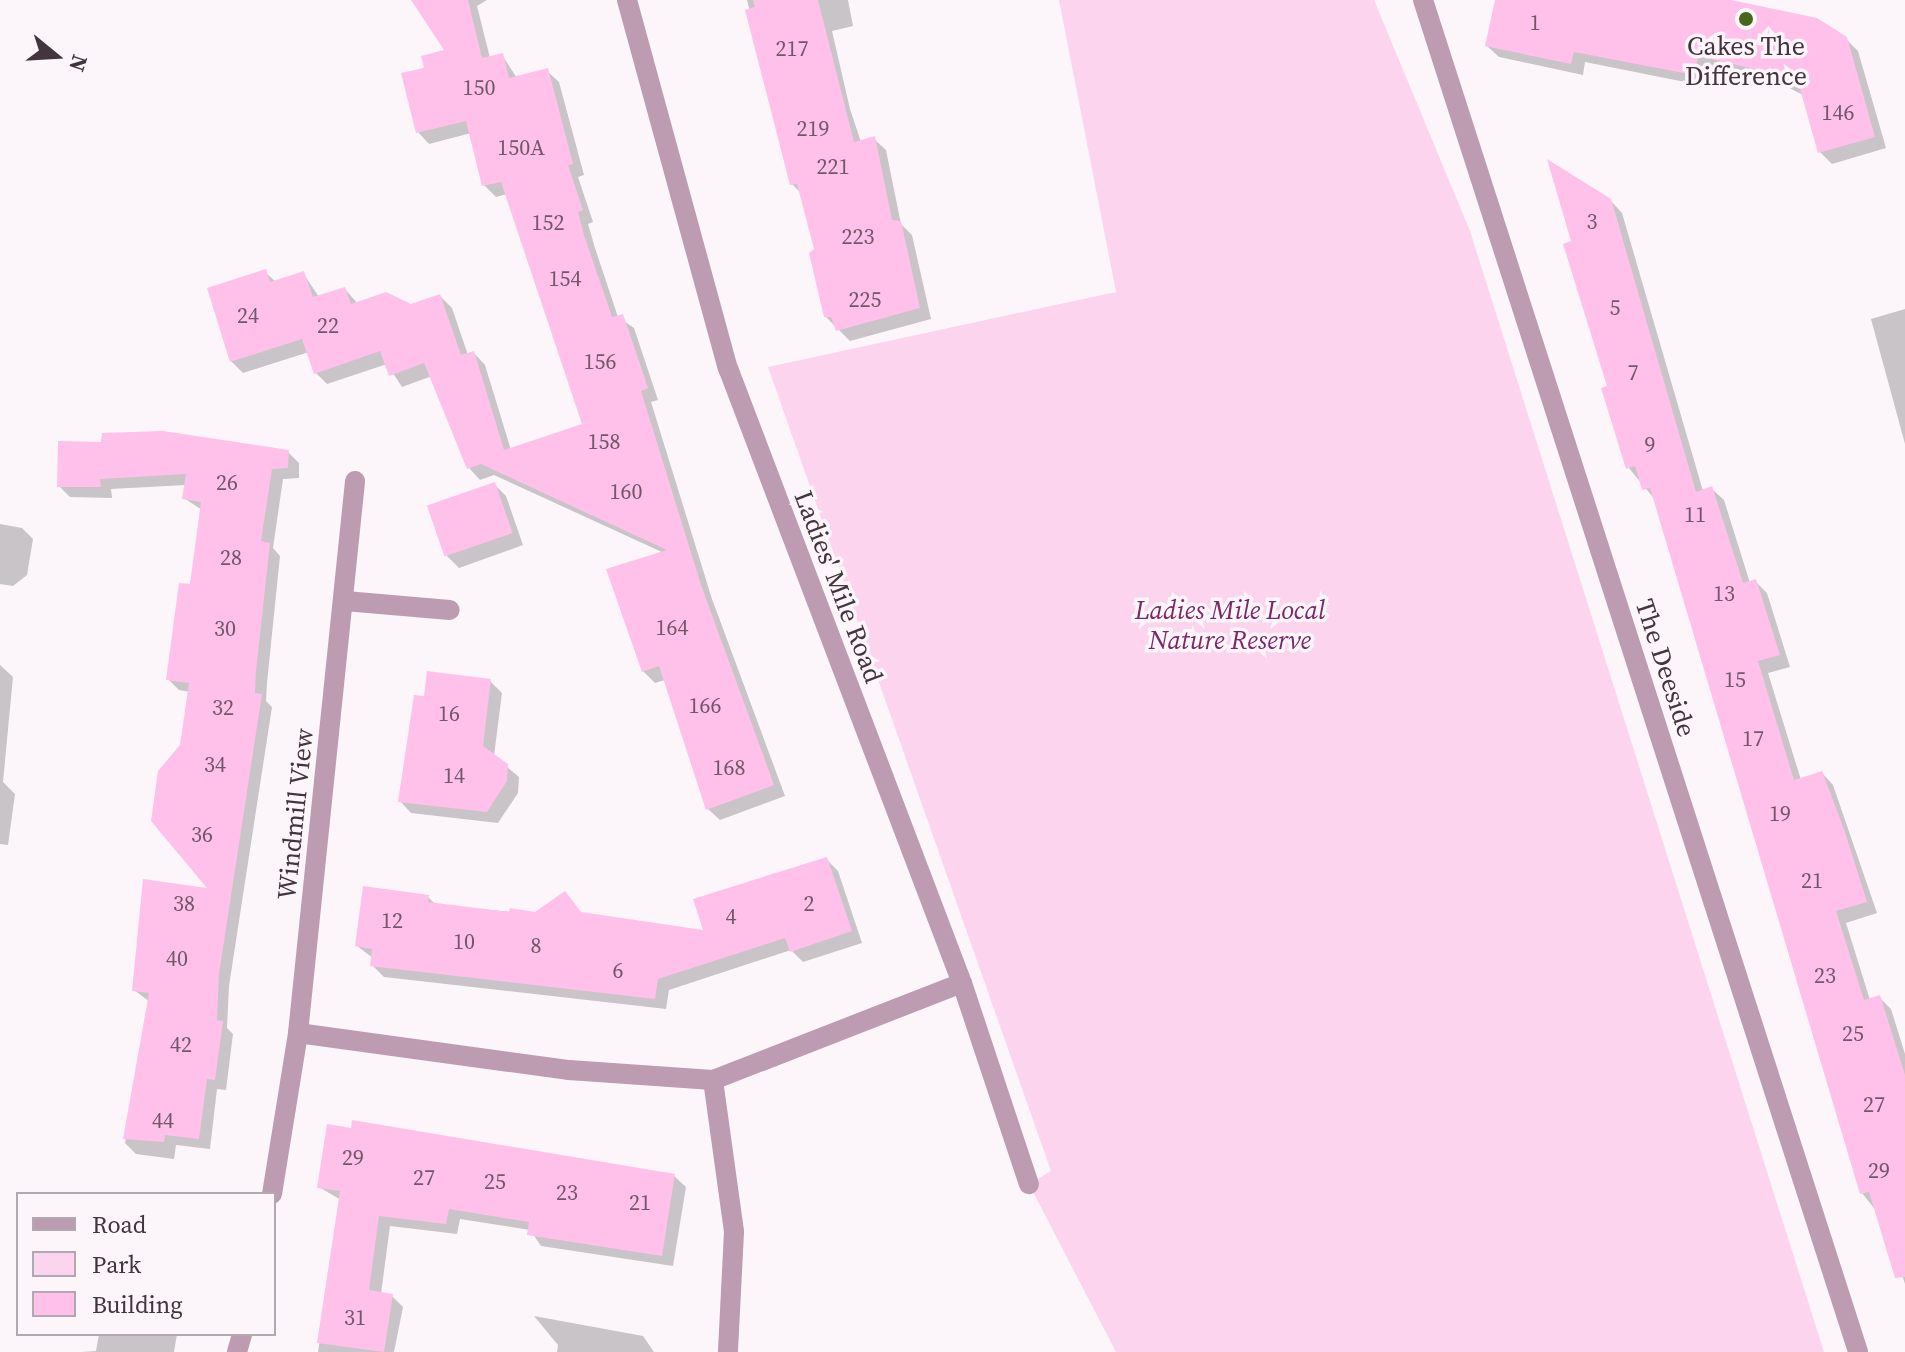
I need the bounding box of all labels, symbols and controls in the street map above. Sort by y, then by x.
house number: 1 [1530,10,1540,36]
marker: Cakes The Difference [1737,10,1755,28]
north arrow [16,16,96,96]
place label: Cakes The Difference [1685,31,1807,92]
house number: 217 [776,36,808,62]
text: N [62,51,96,76]
house number: 150 [463,75,495,101]
house number: 146 [1822,100,1854,126]
house number: 219 [797,116,829,142]
house number: 150A [497,135,545,161]
house number: 221 [817,154,849,180]
house number: 3 [1587,209,1597,235]
house number: 152 [532,210,564,236]
house number: 223 [842,224,874,250]
house number: 154 [549,266,581,292]
house number: 225 [849,287,881,313]
house number: 5 [1610,295,1620,321]
house number: 24 [237,303,259,329]
house number: 22 [317,313,339,339]
house number: 156 [584,349,616,375]
house number: 7 [1628,360,1638,386]
house number: 158 [588,429,620,455]
house number: 9 [1645,432,1655,458]
house number: 26 [216,470,238,496]
house number: 160 [610,479,642,505]
street label: Ladies' Mile Road [787,487,889,687]
house number: 11 [1684,502,1706,528]
house number: 28 [220,545,242,571]
house number: 13 [1713,581,1735,607]
park label: Ladies Mile Local Nature Reserve [1135,595,1325,656]
street label: The Deeside [1628,595,1702,741]
house number: 164 [656,615,688,641]
house number: 30 [214,616,236,642]
house number: 15 [1724,667,1746,693]
house number: 166 [689,693,721,719]
house number: 32 [212,695,234,721]
house number: 16 [438,701,460,727]
street label: Windmill View [271,726,321,902]
house number: 17 [1742,726,1764,752]
house number: 34 [204,752,226,778]
house number: 168 [713,755,745,781]
house number: 14 [443,763,465,789]
house number: 19 [1769,801,1791,827]
house number: 36 [191,822,213,848]
house number: 21 [1801,868,1823,894]
house number: 38 [173,891,195,917]
house number: 2 [804,891,814,917]
house number: 4 [726,904,736,930]
house number: 12 [381,908,403,934]
house number: 10 [453,929,475,955]
house number: 8 [531,933,541,959]
house number: 40 [166,946,188,972]
house number: 6 [613,958,623,984]
house number: 23 [1814,963,1836,989]
house number: 25 [1842,1021,1864,1047]
house number: 42 [170,1032,192,1058]
house number: 27 [1863,1092,1885,1118]
house number: 44 [152,1108,174,1134]
house number: 29 [342,1145,364,1171]
house number: 29 [1868,1158,1890,1184]
house number: 27 [413,1165,435,1191]
house number: 25 [484,1169,506,1195]
house number: 23 [556,1180,578,1206]
house number: 21 [629,1190,651,1216]
legend [16,1192,276,1336]
text: Road [92,1208,146,1241]
text: Park [92,1248,141,1281]
text: Building [92,1288,183,1321]
house number: 31 [344,1305,366,1331]

